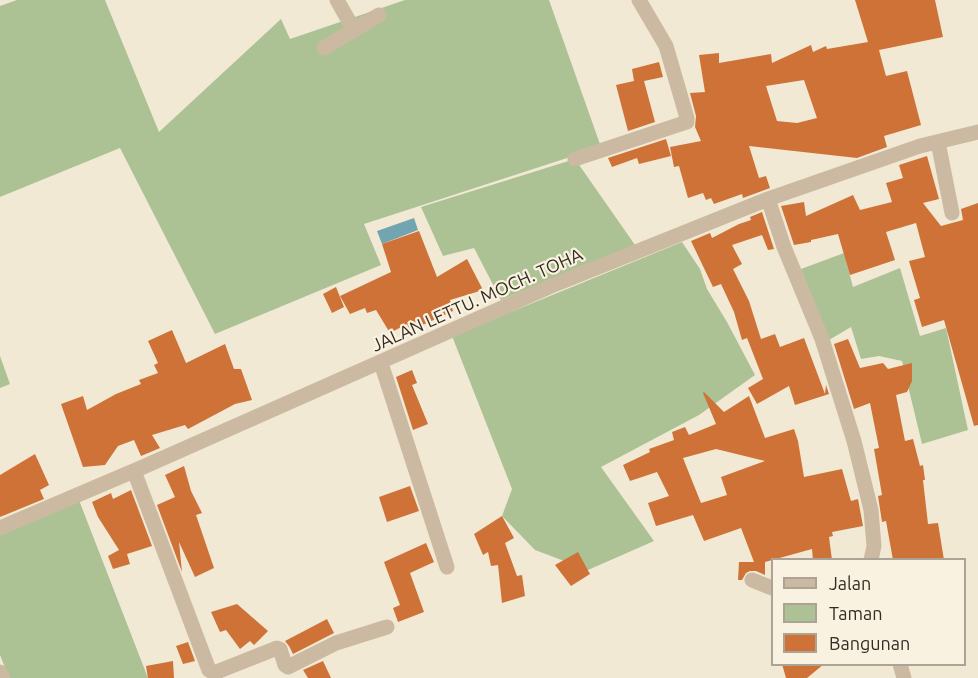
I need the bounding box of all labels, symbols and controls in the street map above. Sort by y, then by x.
street label: JALAN LETTU. MOCH. TOHA [368,244,586,356]
legend [771,558,966,666]
text: Jalan [829,573,871,593]
text: Taman [829,603,883,623]
text: Bangunan [829,633,910,653]

